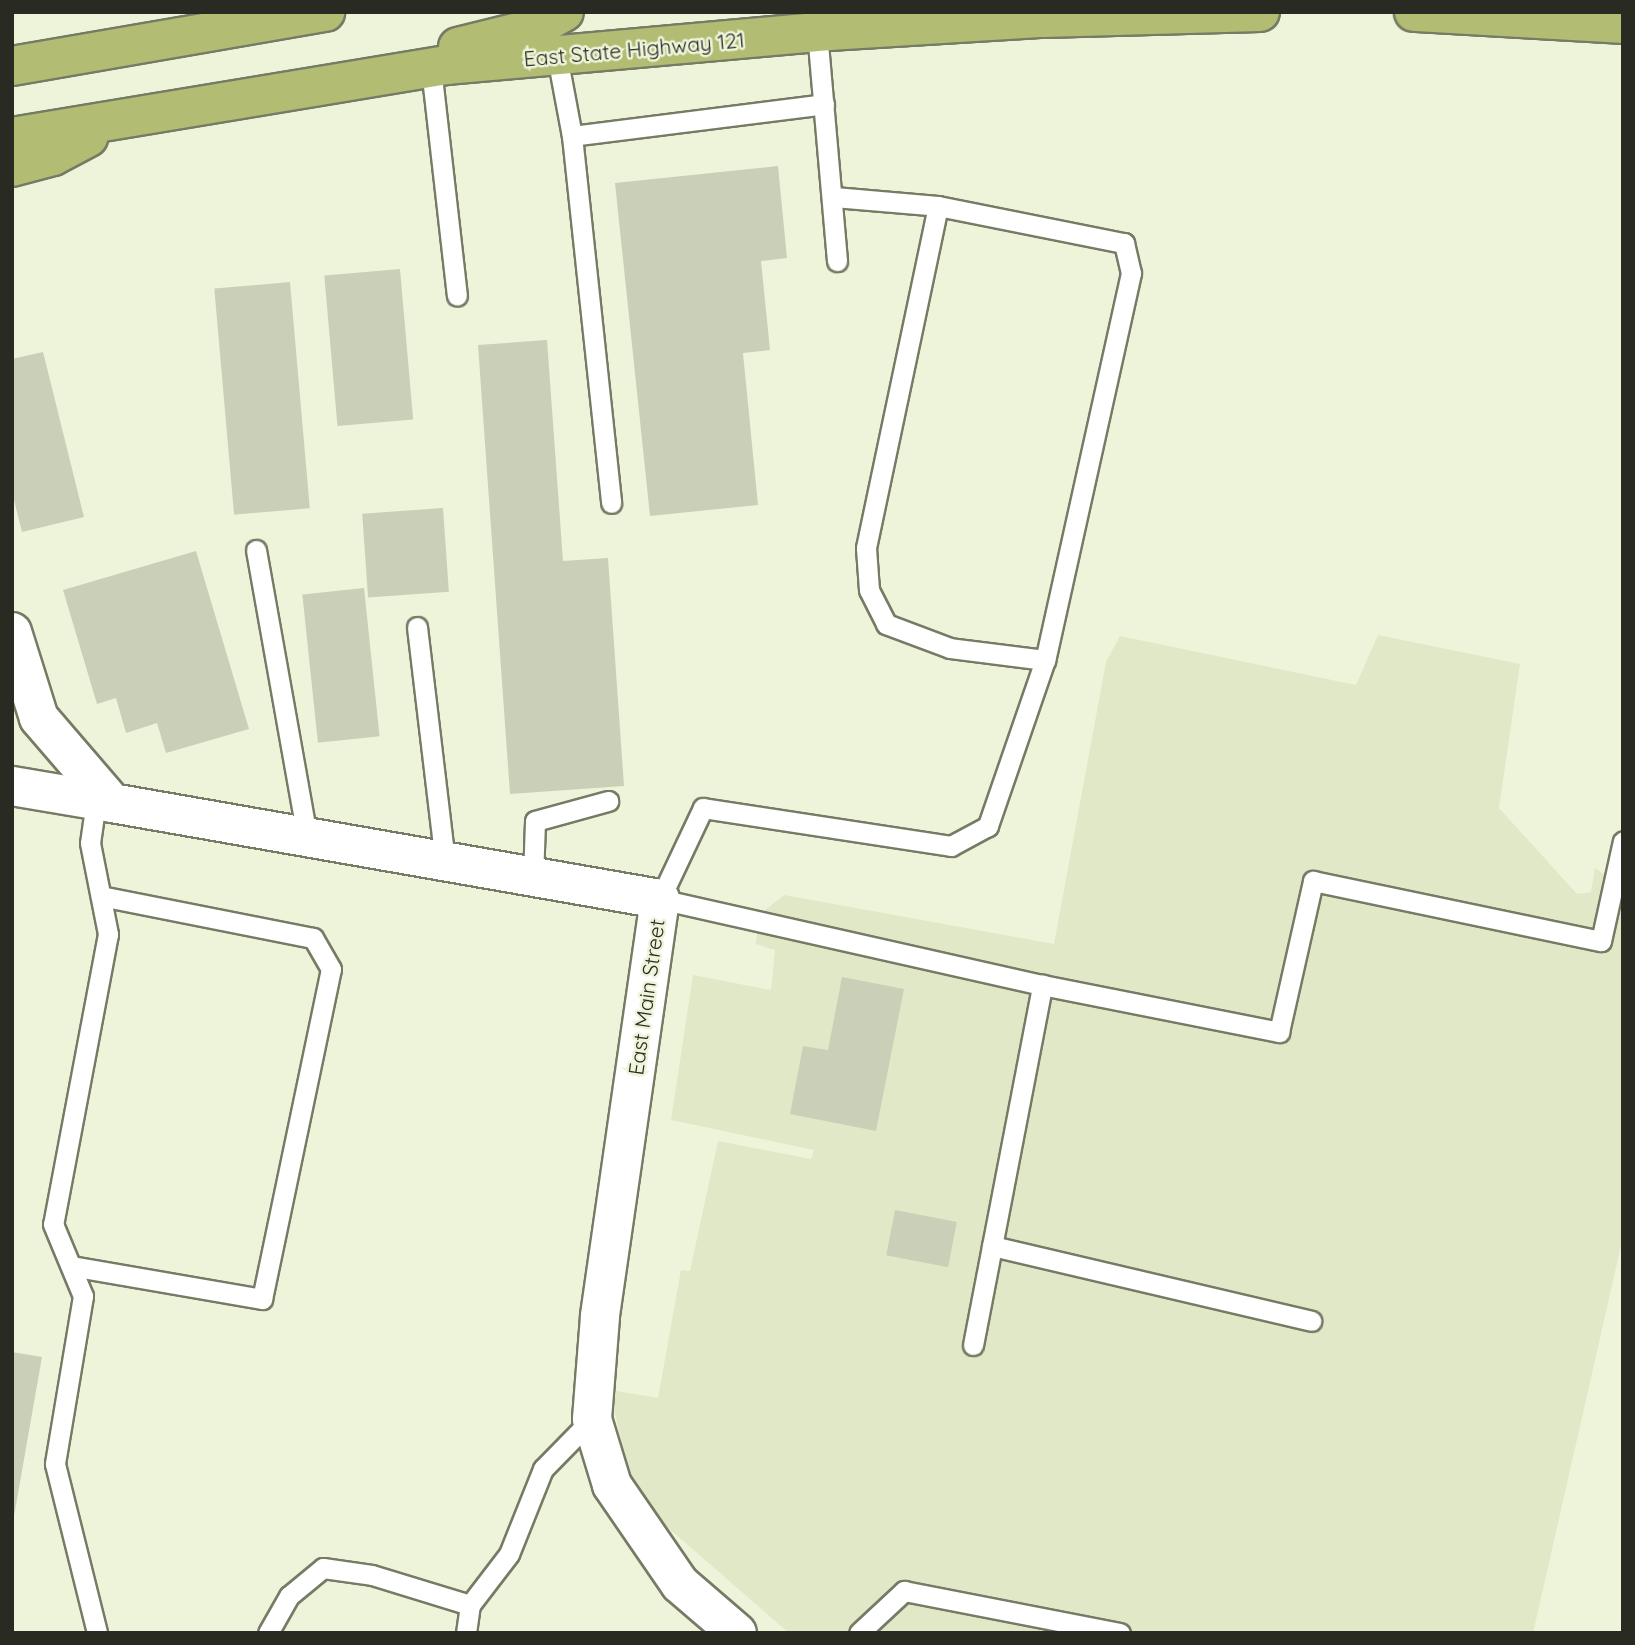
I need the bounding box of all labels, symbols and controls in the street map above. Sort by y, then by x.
street label: East State Highway 121 [522,27,746,71]
street label: East Main Street [623,917,669,1077]

